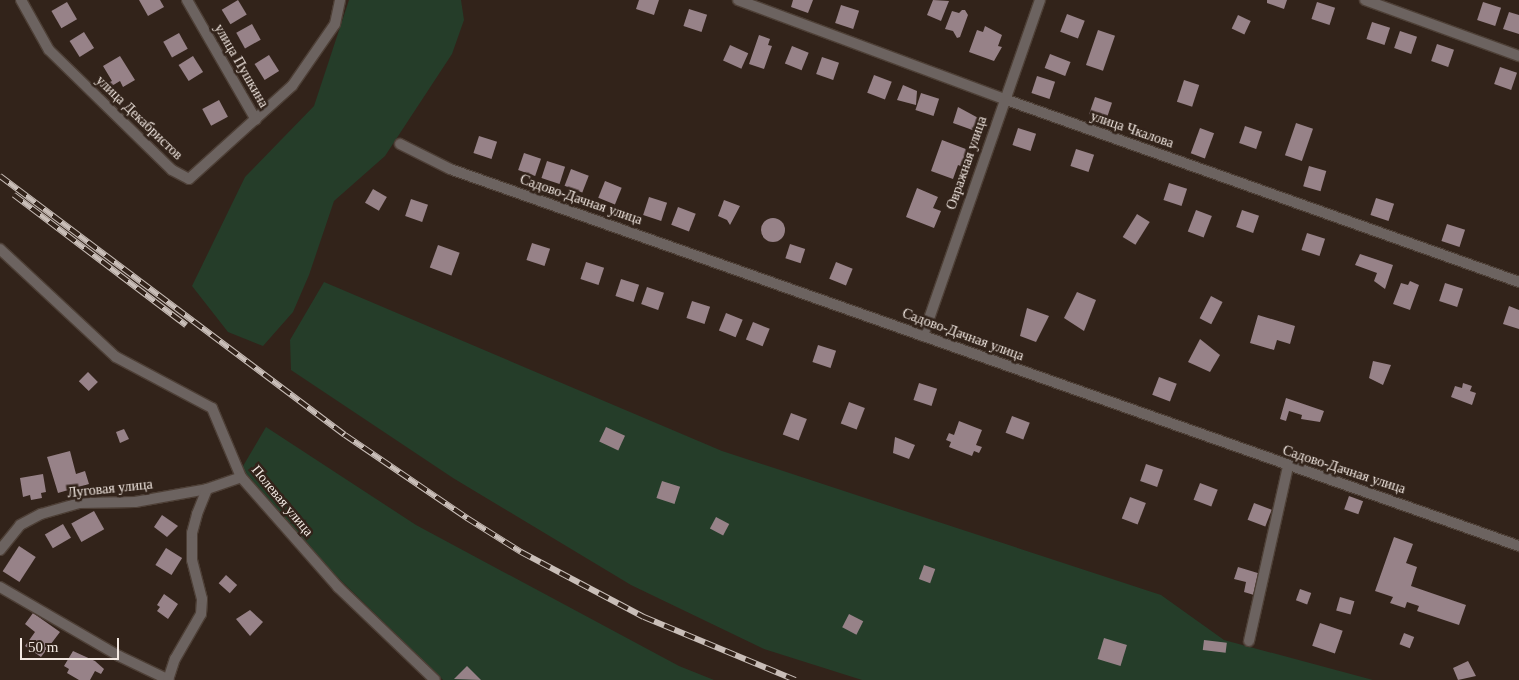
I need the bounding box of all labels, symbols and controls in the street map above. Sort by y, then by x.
street label: улица Пушкина [210,21,272,111]
street label: улица Декабристов [92,72,186,164]
street label: улица Чкалова [1088,108,1176,152]
street label: Овражная улица [943,114,991,212]
street label: Садово-Дачная улица [518,171,644,229]
street label: Садово-Дачная улица [900,305,1026,365]
street label: Садово-Дачная улица [1280,442,1408,498]
street label: Полевая улица [248,462,316,540]
street label: Луговая улица [67,476,153,502]
scale bar [22,628,121,660]
text: 50 m [28,639,58,655]

